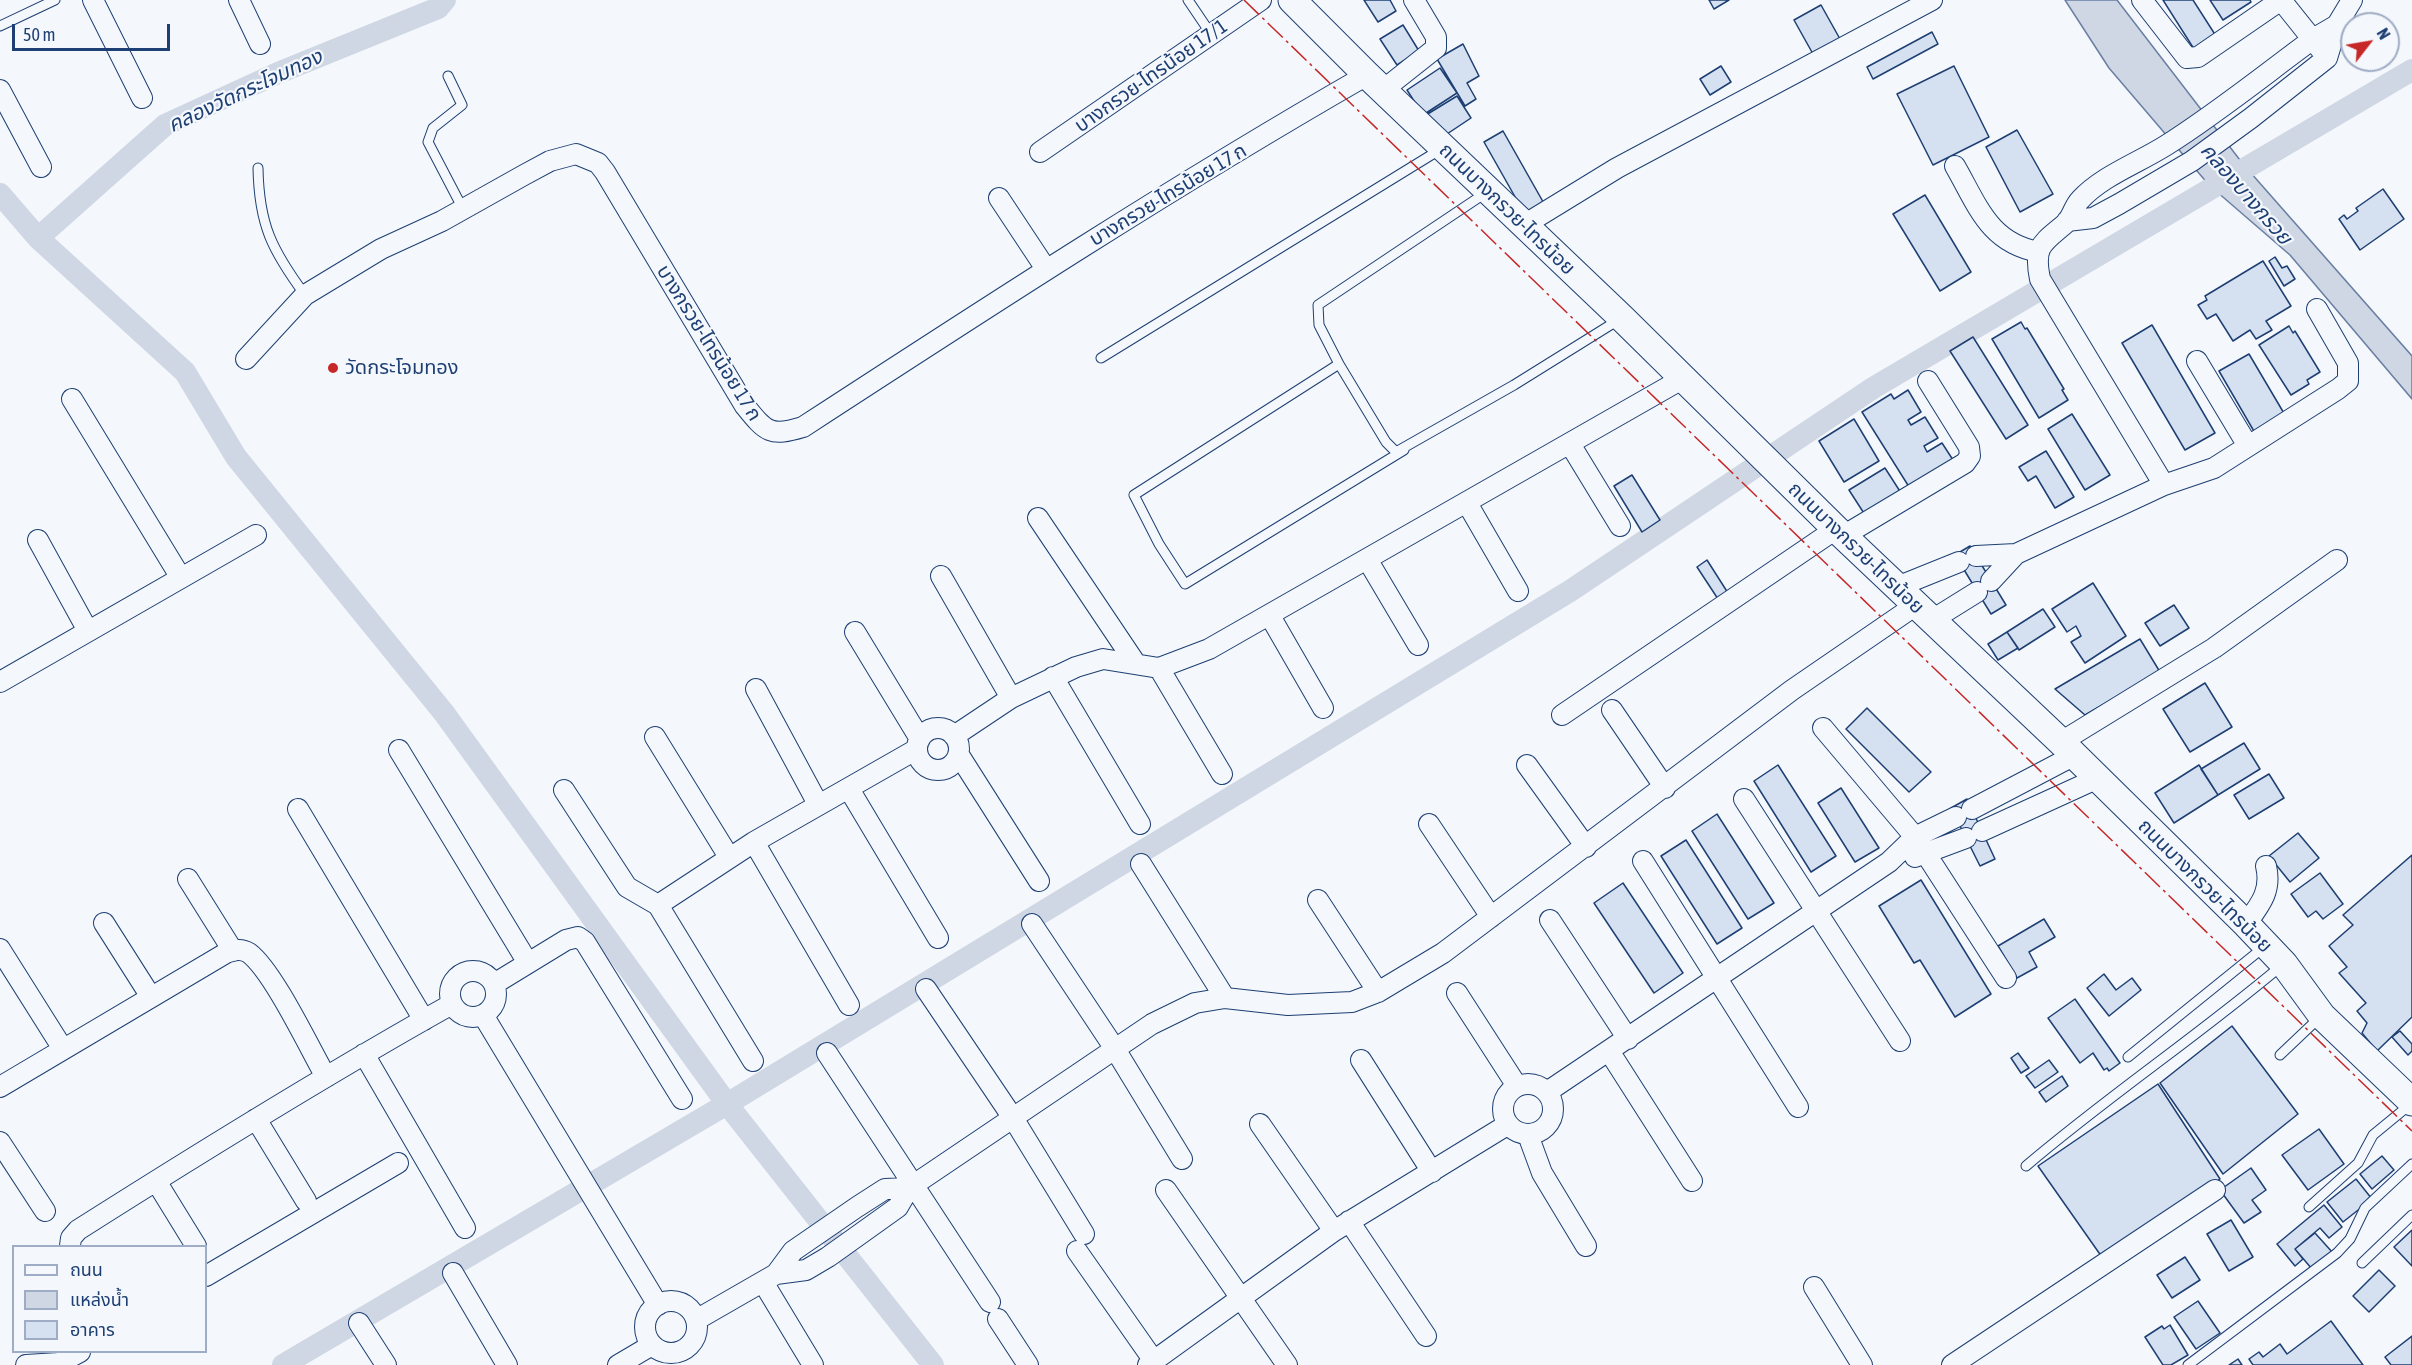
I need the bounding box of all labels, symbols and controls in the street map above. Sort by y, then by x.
scale bar [15,12,172,50]
north arrow [2340,12,2400,72]
street label: บางกรวย-ไทรน้อย 17/1 [1070,14,1232,138]
text: 50 m [23,24,55,45]
text: N [2374,25,2394,42]
water label: คลองวัดกระโจมทอง [164,44,326,138]
street label: ถนนบางกรวย-ไทรน้อย [1434,138,1580,280]
water label: คลองบางกรวย [2195,138,2297,250]
street label: บางกรวย-ไทรน้อย 17 ก [1085,139,1251,251]
street label: บางกรวย-ไทรน้อย 17 ก [651,261,767,425]
place label: วัดกระโจมทอง [345,356,459,380]
marker: วัดกระโจมทอง [326,361,340,375]
street label: ถนนบางกรวย-ไทรน้อย [1783,477,1929,619]
street label: ถนนบางกรวย-ไทรน้อย [2133,814,2277,958]
legend [12,1245,207,1353]
text: ถนน [70,1259,103,1280]
text: แหล่งน้ำ [70,1289,129,1310]
text: อาคาร [70,1319,115,1340]

